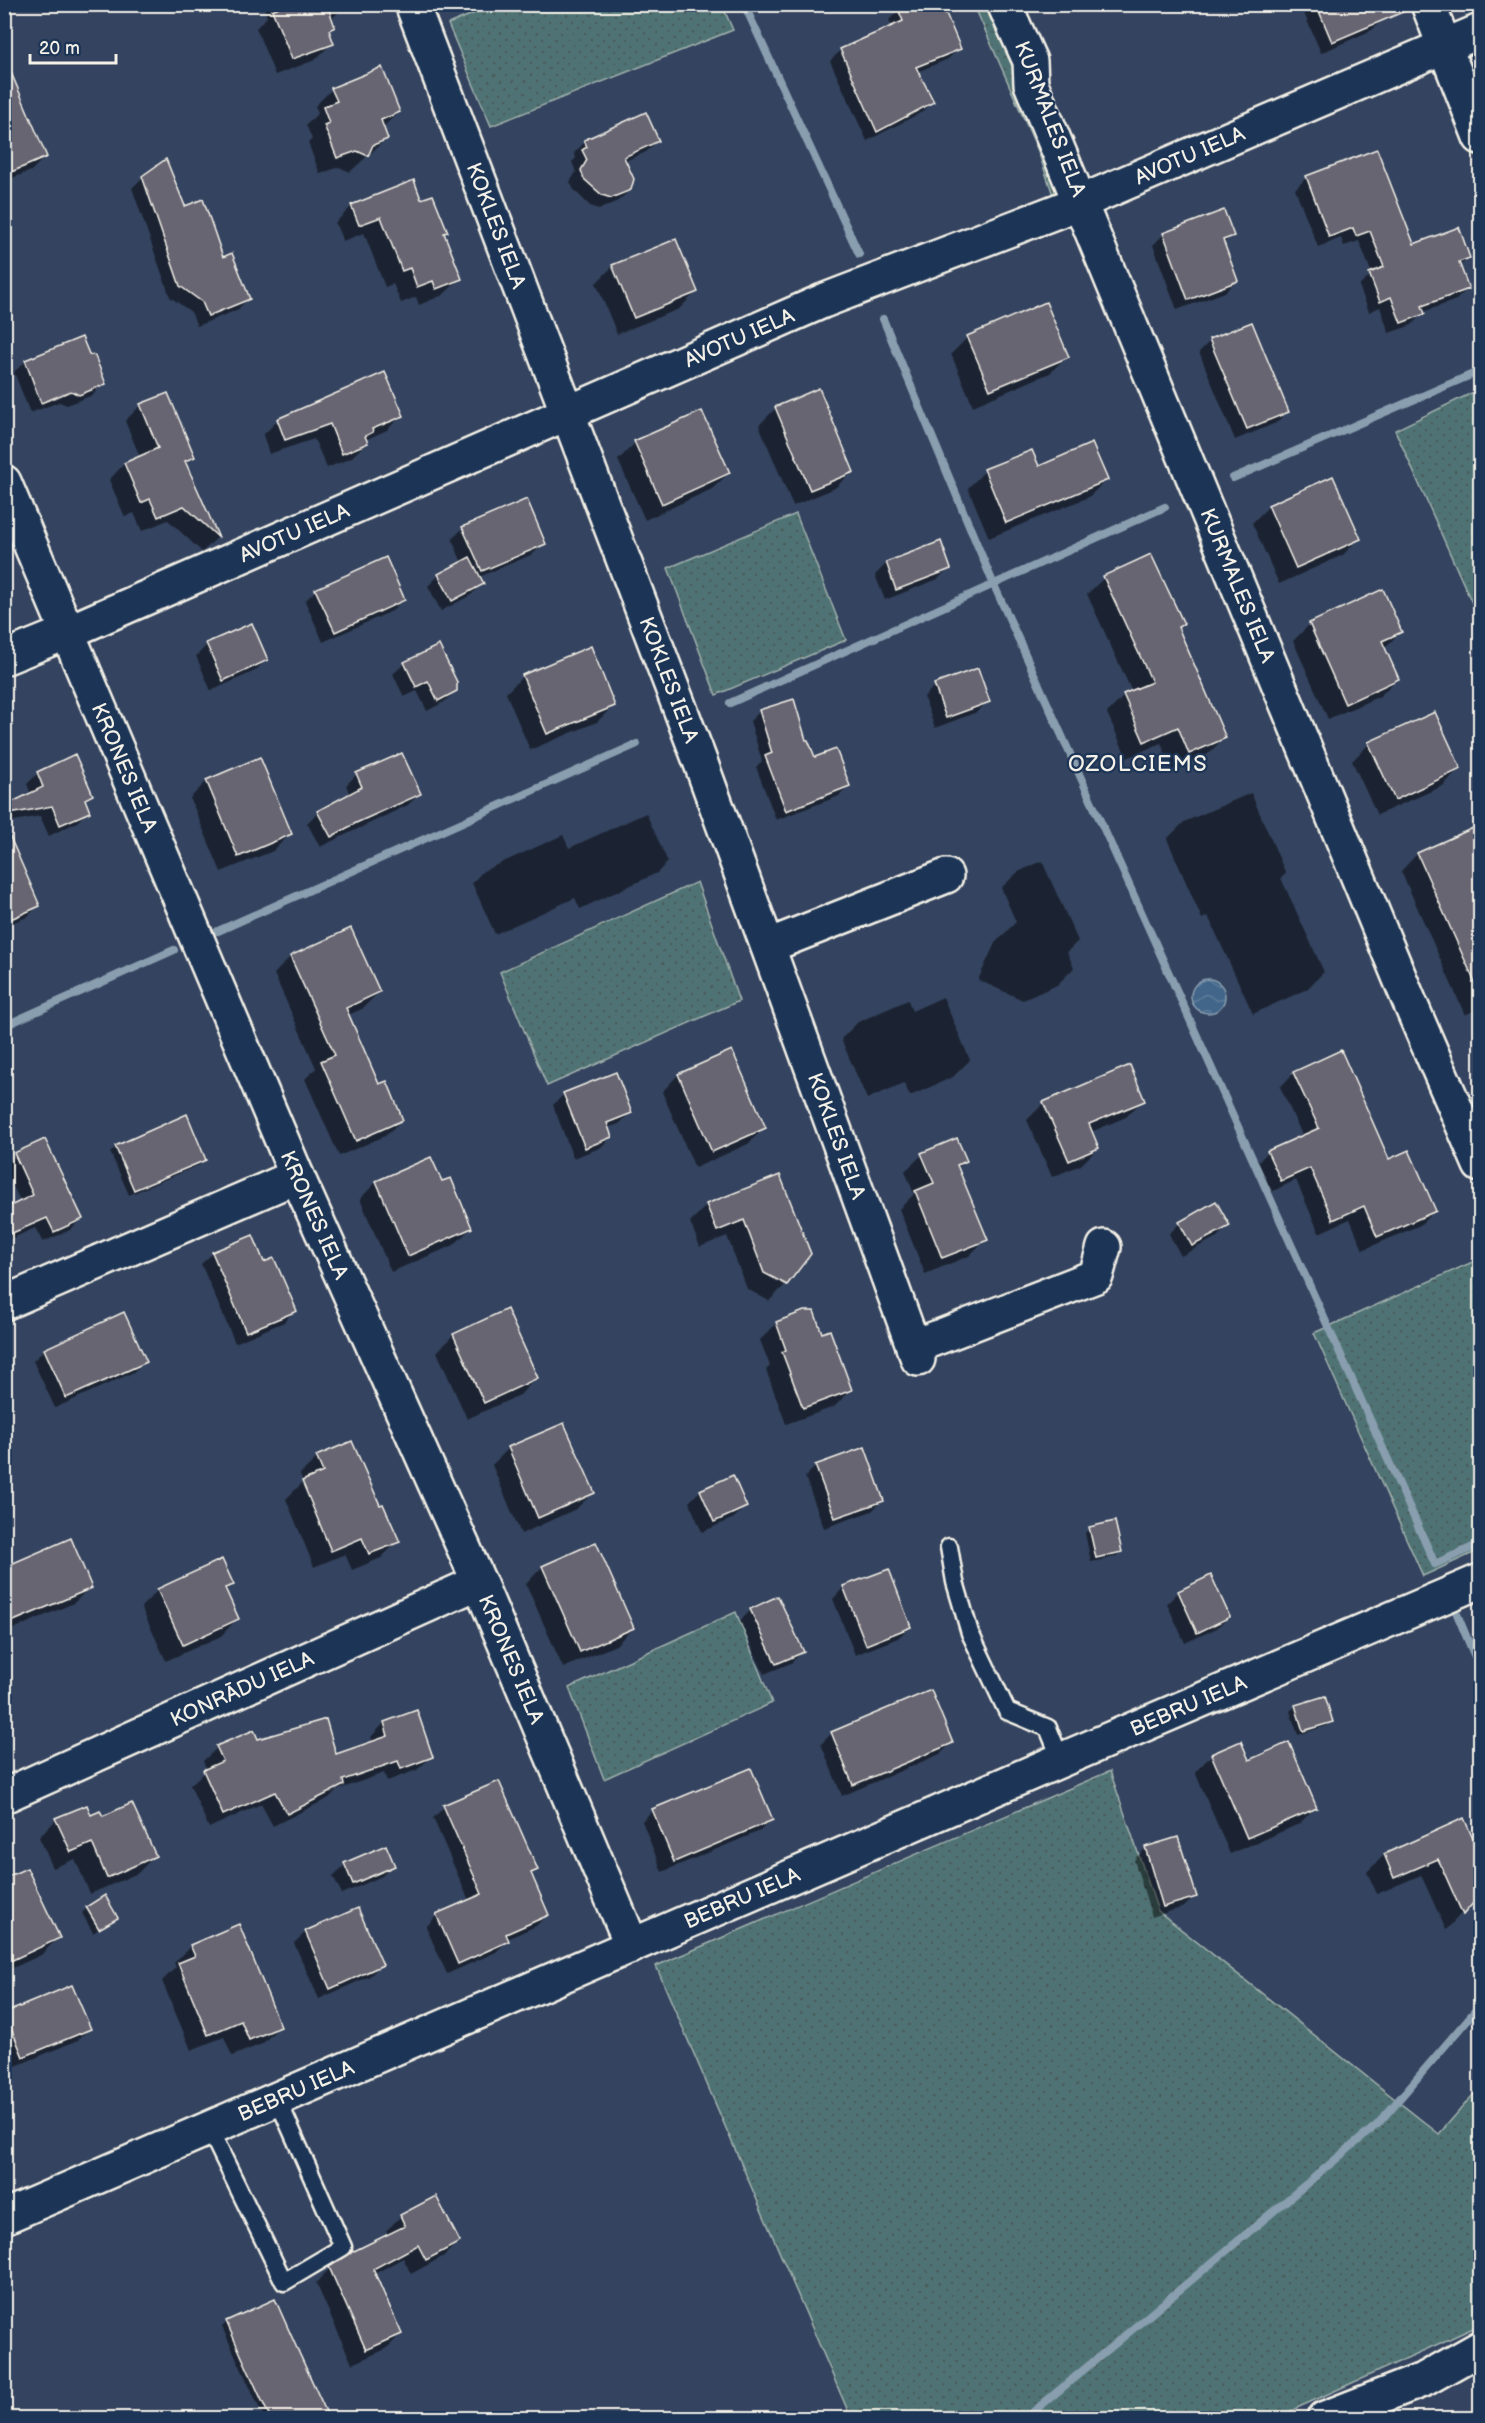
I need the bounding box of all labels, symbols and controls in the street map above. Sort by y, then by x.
scale bar [30,27,116,65]
text: 20 m [39,38,80,59]
street label: KURMALES IELA [1009,38,1091,200]
street label: AVOTU IELA [1131,121,1249,190]
street label: KOKLES IELA [461,159,532,292]
street label: AVOTU IELA [681,303,798,373]
street label: AVOTU IELA [235,498,353,568]
street label: KURMALES IELA [1195,505,1281,666]
street label: KOKLES IELA [634,613,704,746]
street label: KRONES IELA [86,699,163,836]
district label: OZOLCIEMS [1068,751,1208,778]
street label: KOKLES IELA [802,1069,871,1203]
street label: KRONES IELA [275,1147,354,1283]
street label: KRONES IELA [473,1591,550,1728]
street label: KONRĀDU IELA [166,1646,318,1732]
street label: BEBRU IELA [1126,1670,1250,1741]
street label: BEBRU IELA [680,1862,804,1934]
street label: BEBRU IELA [234,2055,358,2127]

